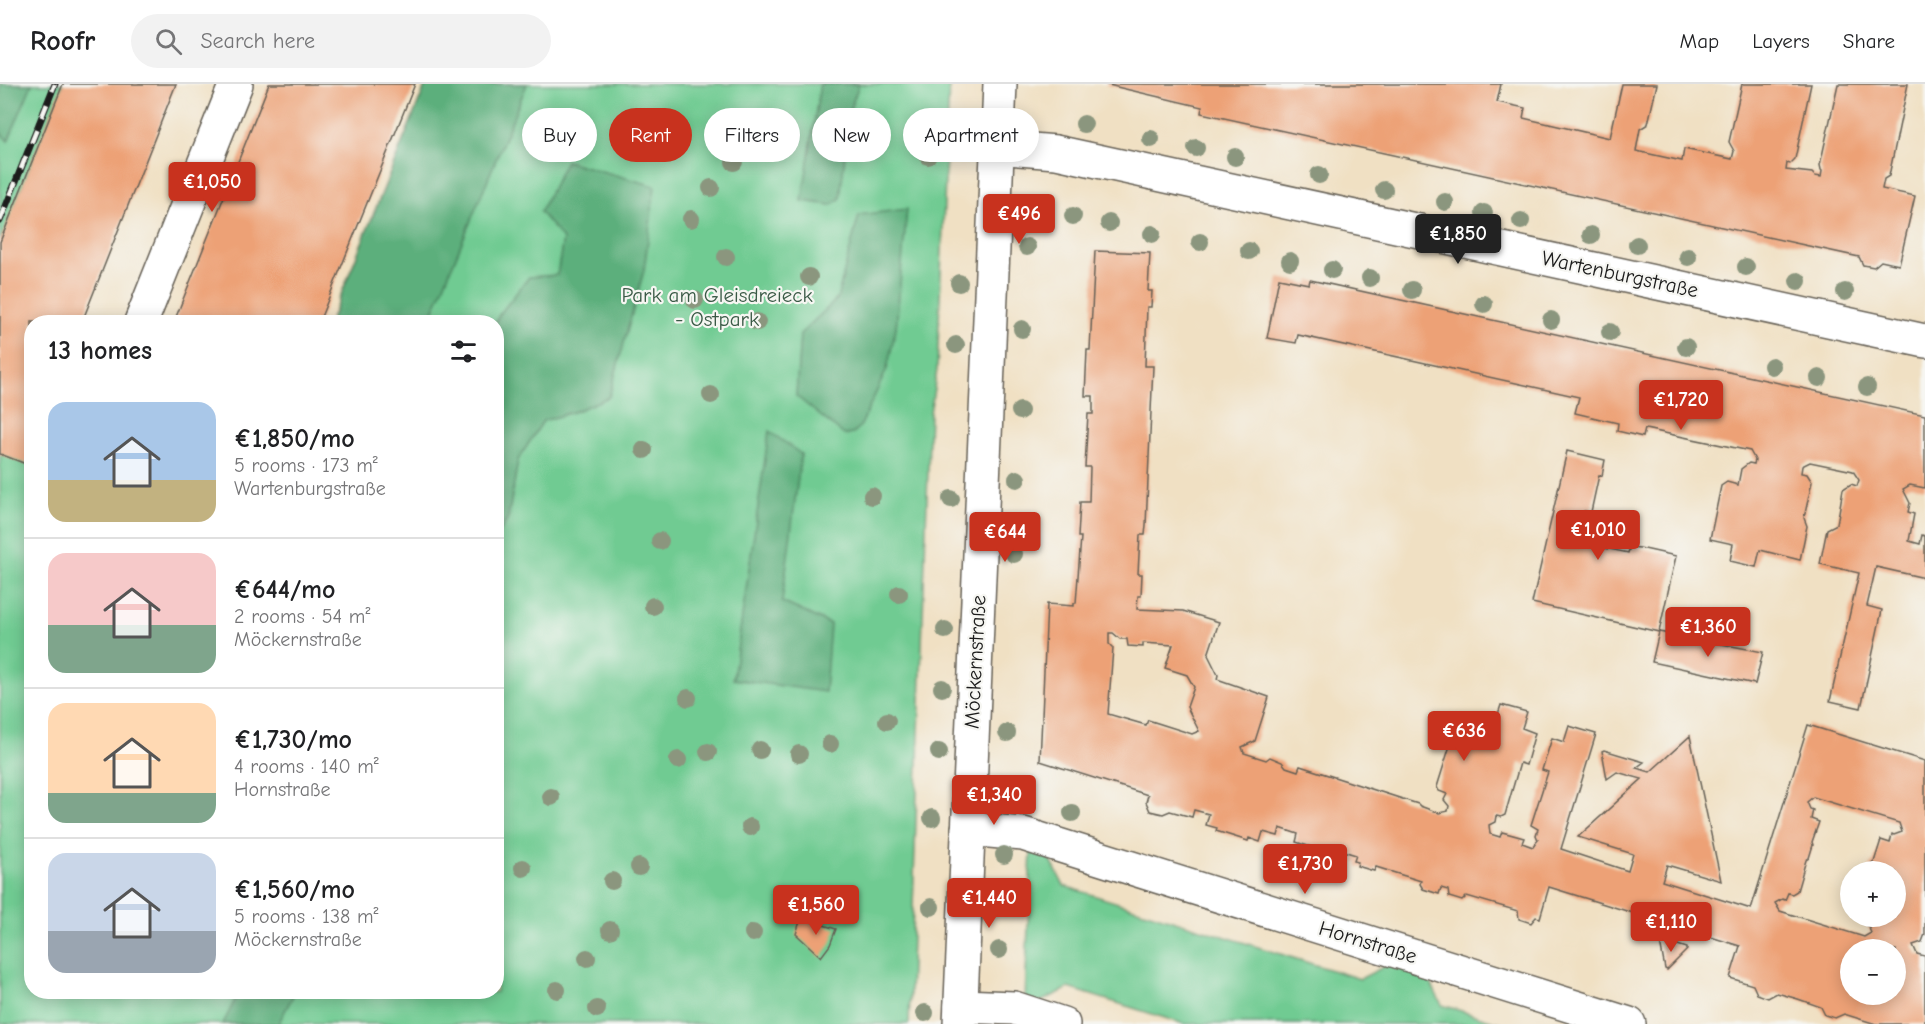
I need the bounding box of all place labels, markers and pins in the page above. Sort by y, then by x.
pin: €1,050 [163,162,261,213]
pin: €496 [983,194,1055,245]
pin: €1,850 [1409,214,1507,265]
pin: €1,720 [1632,380,1730,431]
pin: €1,010 [1549,510,1647,561]
pin: €644 [969,512,1041,563]
pin: €1,360 [1659,607,1757,658]
pin: €636 [1428,711,1500,762]
pin: €1,340 [945,775,1043,826]
pin: €1,730 [1256,844,1354,895]
pin: €1,440 [940,878,1038,929]
pin: €1,560 [767,885,865,936]
pin: €1,110 [1622,902,1720,953]

